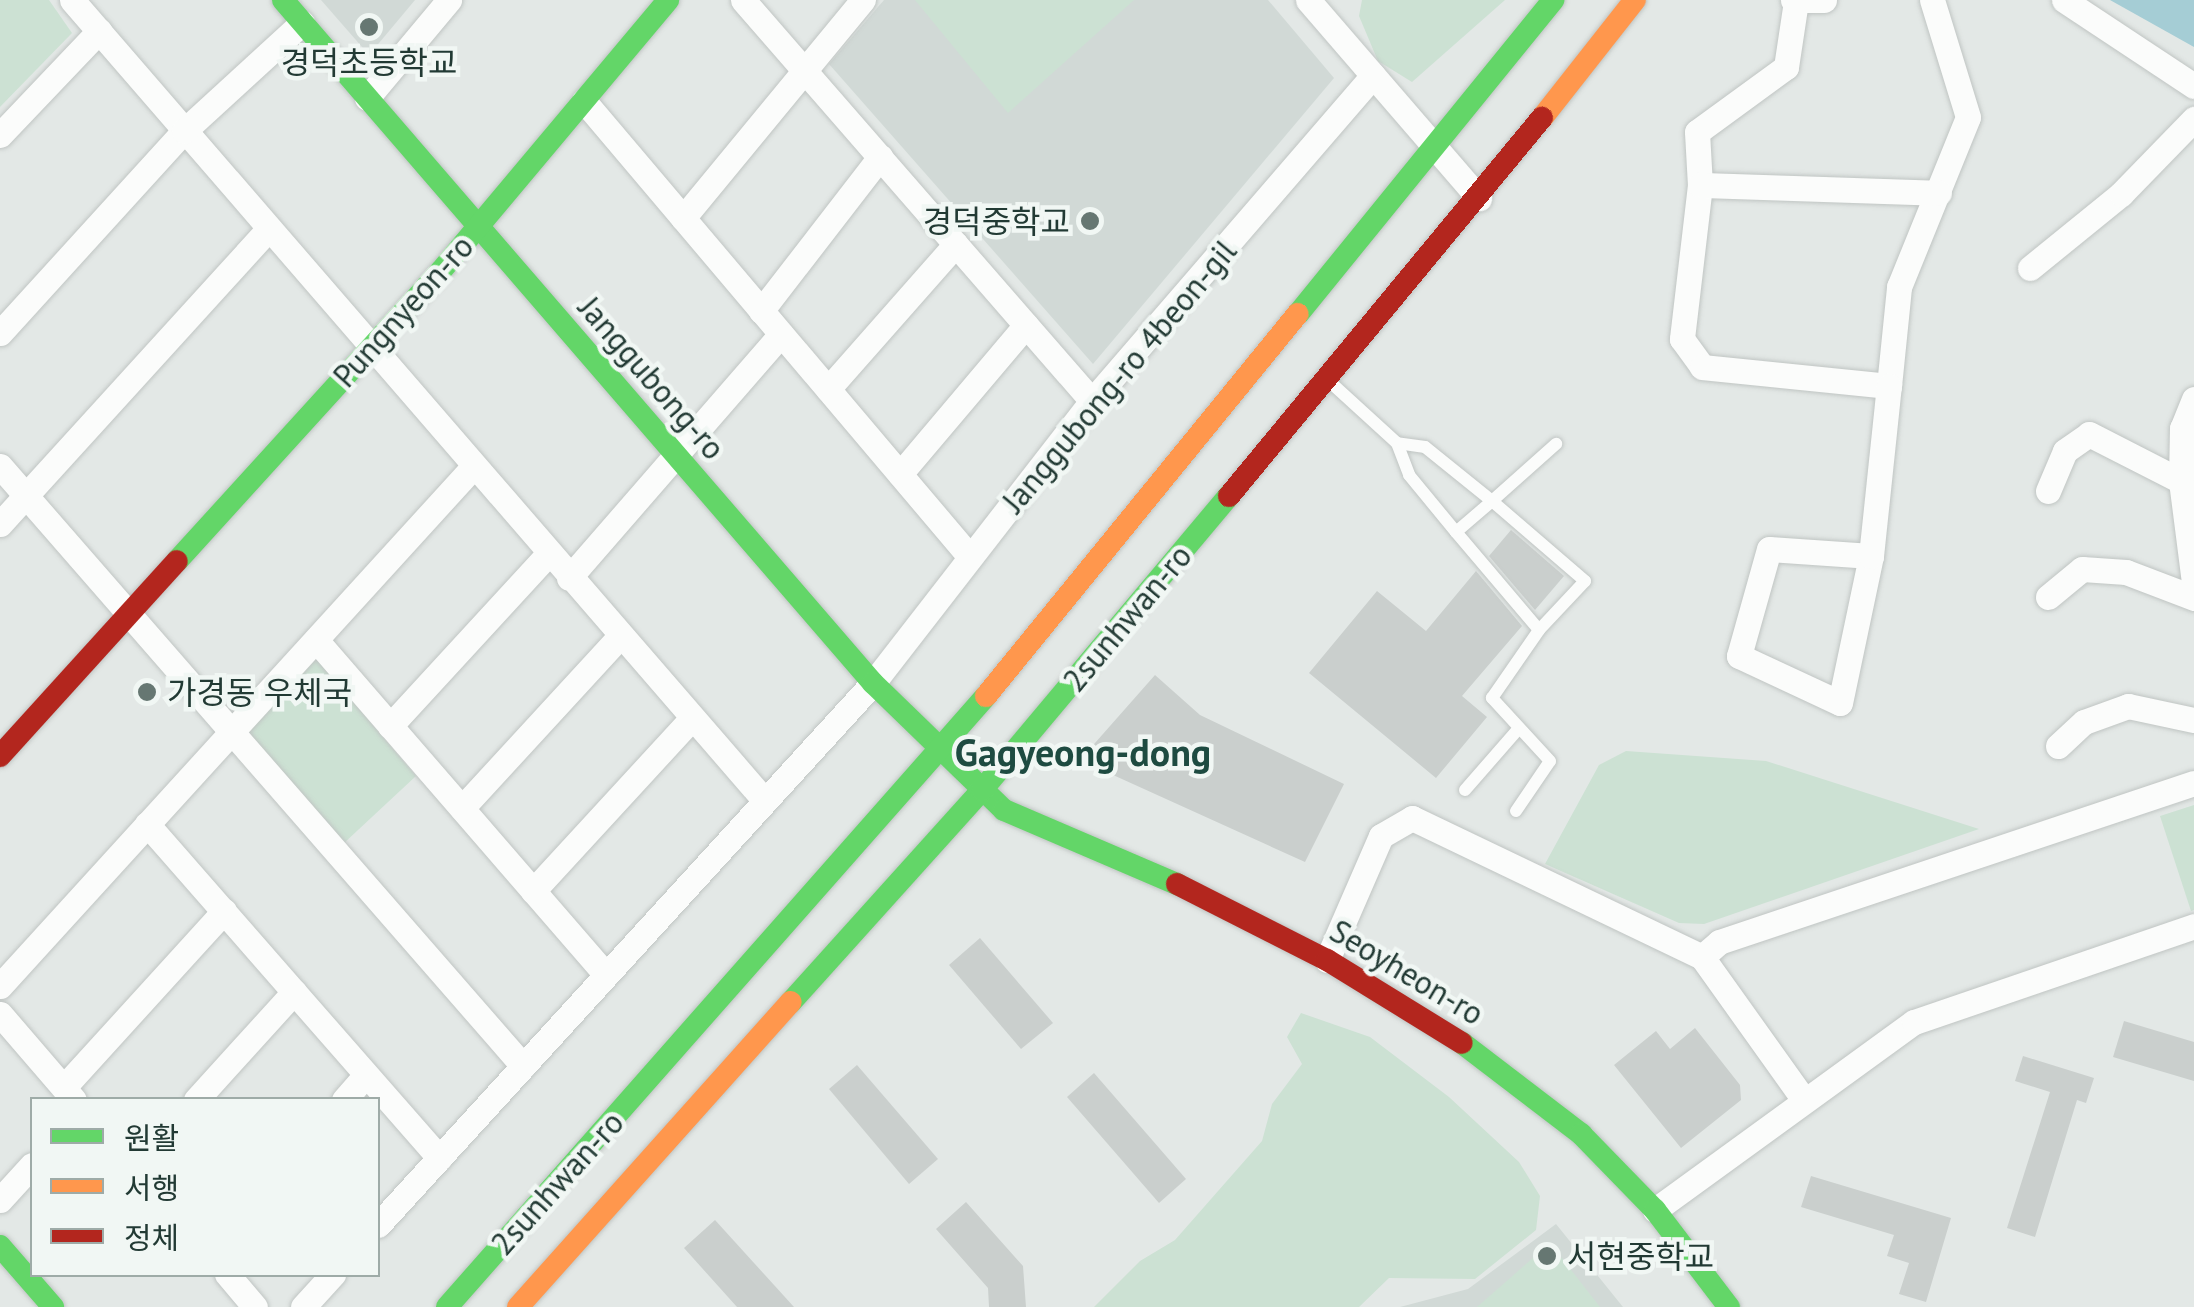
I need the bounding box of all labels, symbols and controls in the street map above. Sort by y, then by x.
marker: 경덕초등학교 [358,16,380,38]
place label: 경덕초등학교 [281,43,457,81]
place label: 경덕중학교 [923,202,1070,240]
marker: 경덕중학교 [1079,210,1101,232]
street label: Pungnyeon-ro [325,227,481,395]
street label: Janggubong-ro 4beon-gil [994,232,1244,520]
street label: Janggubong-ro [571,289,733,467]
street label: 2sunhwan-ro [1055,537,1199,699]
place label: 가경동 우체국 [167,673,352,711]
marker: 가경동 우체국 [136,681,158,703]
district label: Gagyeong-dong [955,729,1211,775]
street label: Seoyheon-ro [1323,911,1491,1033]
legend [30,1097,380,1277]
street label: 2sunhwan-ro [483,1103,631,1263]
text: 원활 [124,1118,179,1157]
text: 서행 [124,1168,179,1207]
text: 정체 [124,1218,179,1257]
place label: 서현중학교 [1567,1237,1714,1275]
marker: 서현중학교 [1536,1245,1558,1267]

